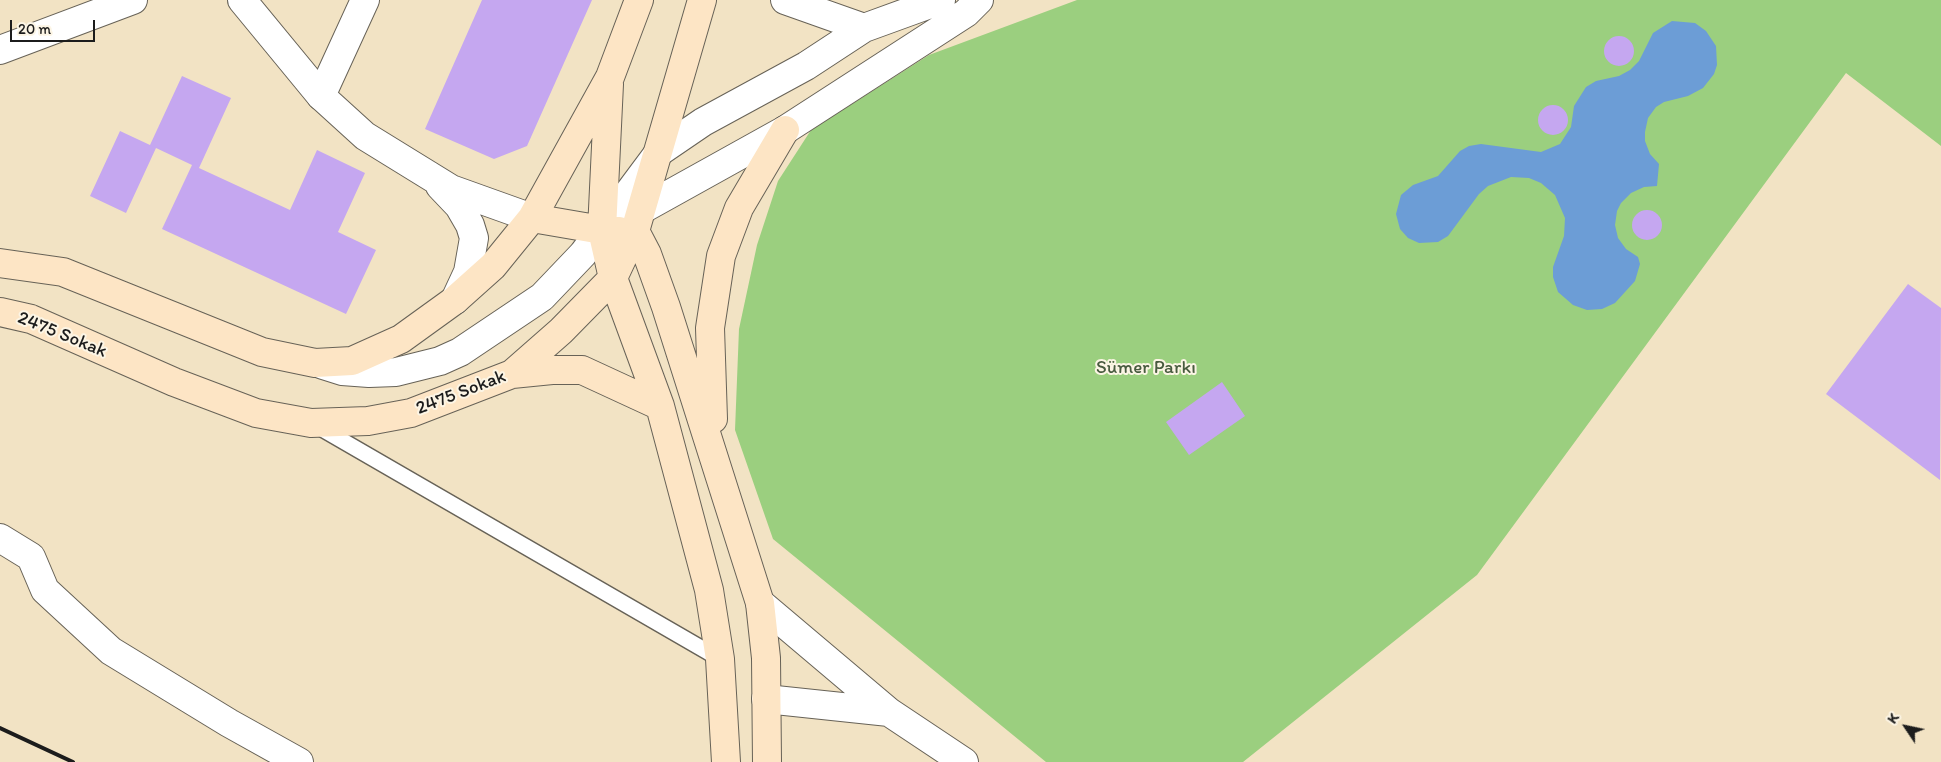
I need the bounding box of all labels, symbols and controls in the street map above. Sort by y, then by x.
scale bar [12,10,98,42]
text: 20 m [18,20,51,38]
street label: 2475 Sokak [14,307,110,363]
park label: Sümer Parkı [1096,357,1196,379]
street label: 2475 Sokak [413,365,509,421]
north arrow [1881,702,1931,752]
text: K [1884,710,1903,727]

